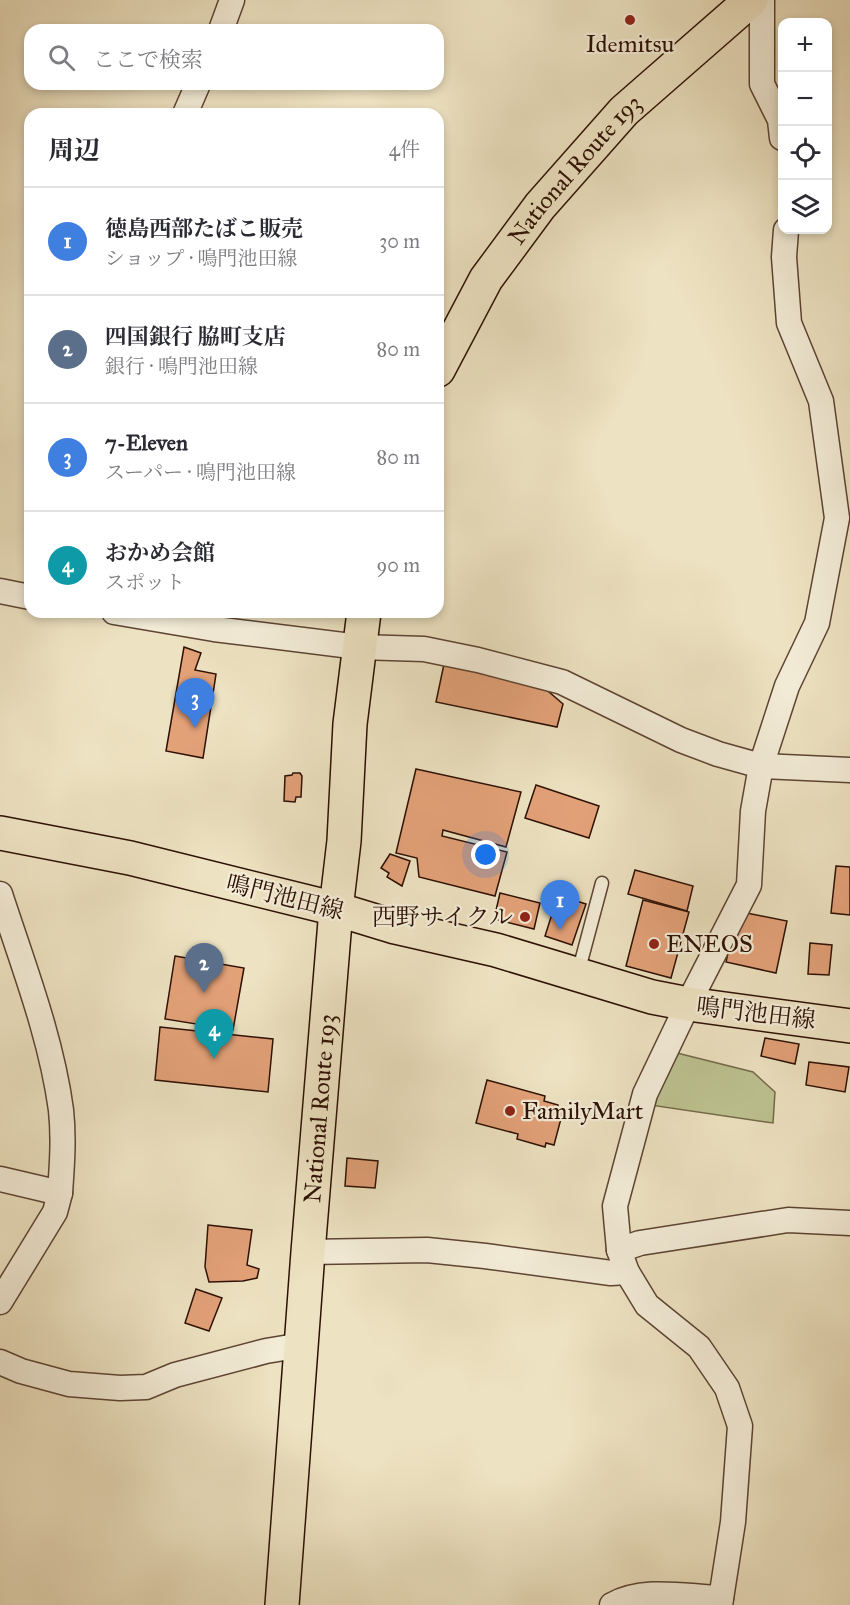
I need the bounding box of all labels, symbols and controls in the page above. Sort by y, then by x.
marker: Idemitsu [623,13,637,27]
map controls [778,18,832,234]
button: + [778,18,832,72]
search box [24,24,444,90]
place label: Idemitsu [586,29,674,59]
icon: search [45,41,78,74]
text: ここで検索 [93,46,203,73]
button: − [778,72,832,126]
street label: National Route 193 [502,88,648,251]
button: locate [778,126,832,180]
text: 周辺 [48,134,100,166]
text: 4件 [389,137,420,161]
button: layers [778,180,832,234]
text: 徳島西部たばこ販売 [105,215,303,242]
text: 1 [64,229,71,253]
text: 30 m [379,229,420,253]
text: ショップ · 鳴門池田線 [105,246,298,270]
text: 四国銀行 脇町支店 [105,323,286,350]
text: 2 [63,337,72,361]
text: 80 m [377,337,420,361]
text: 銀行 · 鳴門池田線 [105,354,258,378]
text: 7-Eleven [105,429,188,456]
text: 3 [64,445,72,469]
text: 80 m [377,445,420,469]
text: スーパー · 鳴門池田線 [105,460,296,484]
text: おかめ会館 [105,539,215,566]
text: 4 [62,553,73,577]
text: 90 m [377,553,420,577]
text: スポット [105,570,185,594]
pin: 3 [176,678,214,728]
your location [471,840,500,869]
street label: 鳴門池田線 [223,868,347,926]
pin: 1 [540,880,580,930]
place label: 西野サイクル [372,902,513,932]
marker: 西野サイクル [518,910,532,924]
place label: ENEOS [666,929,753,959]
marker: ENEOS [647,937,661,951]
pin: 2 [184,944,224,993]
street label: 鳴門池田線 [695,991,817,1035]
pin: 4 [194,1010,234,1059]
street label: National Route 193 [297,1013,342,1204]
place label: FamilyMart [522,1096,644,1126]
marker: FamilyMart [503,1104,517,1118]

